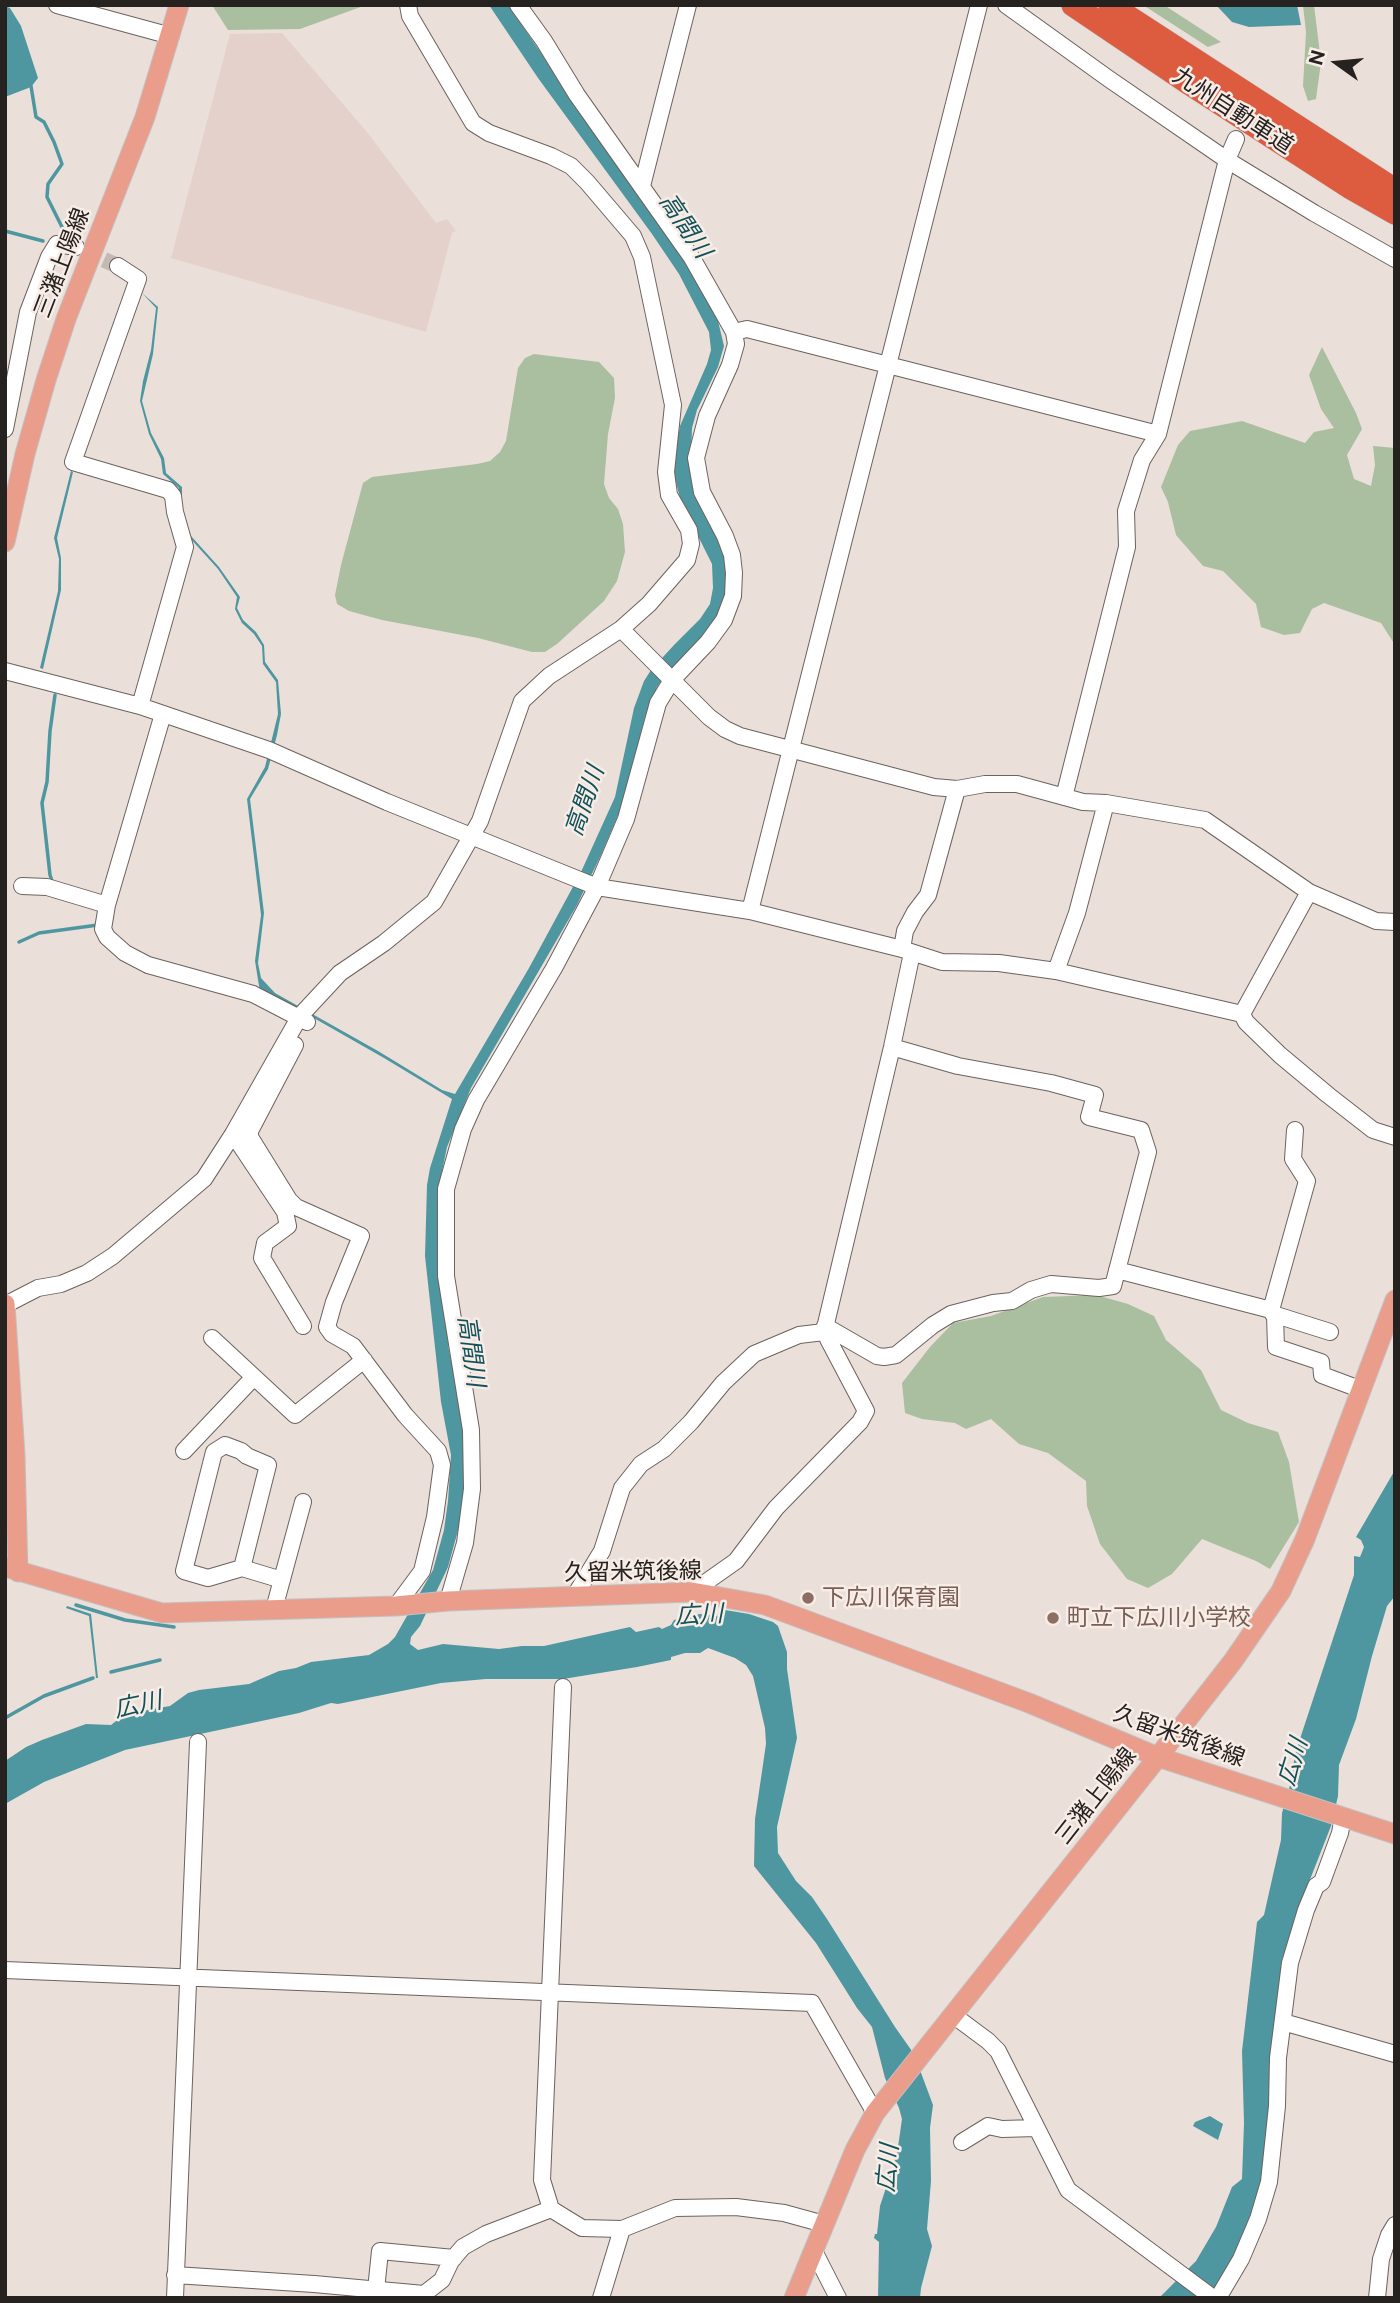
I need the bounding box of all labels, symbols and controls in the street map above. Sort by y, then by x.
north arrow [1302,28,1372,98]
text: N [1304,48,1329,68]
street label: 九州自動車道 [1168,62,1298,160]
water label: 高間川 [653,188,717,264]
street label: 三潴上陽線 [29,204,95,322]
water label: 高間川 [560,762,610,840]
water label: 高間川 [452,1313,490,1389]
street label: 久留米筑後線 [564,1557,702,1587]
place label: 下広川保育園 [822,1584,960,1612]
marker: 下広川保育園 [800,1590,816,1606]
water label: 広川 [674,1599,724,1631]
place label: 町立下広川小学校 [1067,1604,1251,1632]
marker: 町立下広川小学校 [1045,1610,1061,1626]
water label: 広川 [112,1686,164,1724]
street label: 久留米筑後線 [1109,1699,1249,1773]
water label: 広川 [1272,1735,1314,1789]
street label: 三潴上陽線 [1050,1742,1142,1850]
water label: 広川 [872,2143,904,2193]

